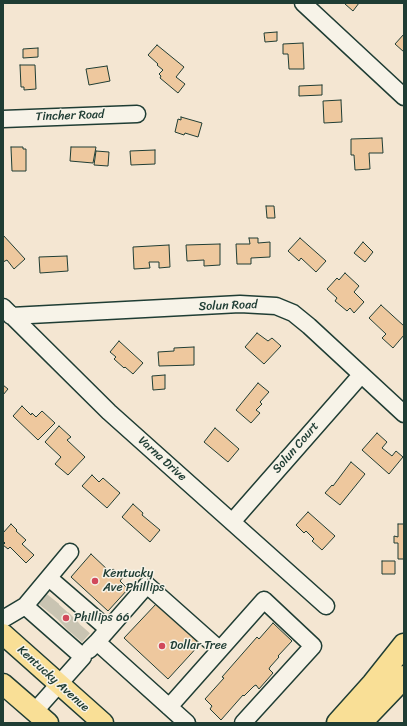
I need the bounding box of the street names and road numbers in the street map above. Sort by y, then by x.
street label: Tincher Road [35,108,105,124]
street label: Solun Road [198,298,258,314]
street label: Solun Court [270,419,322,477]
street label: Varna Drive [135,434,189,484]
street label: Kentucky Avenue [14,643,92,715]

